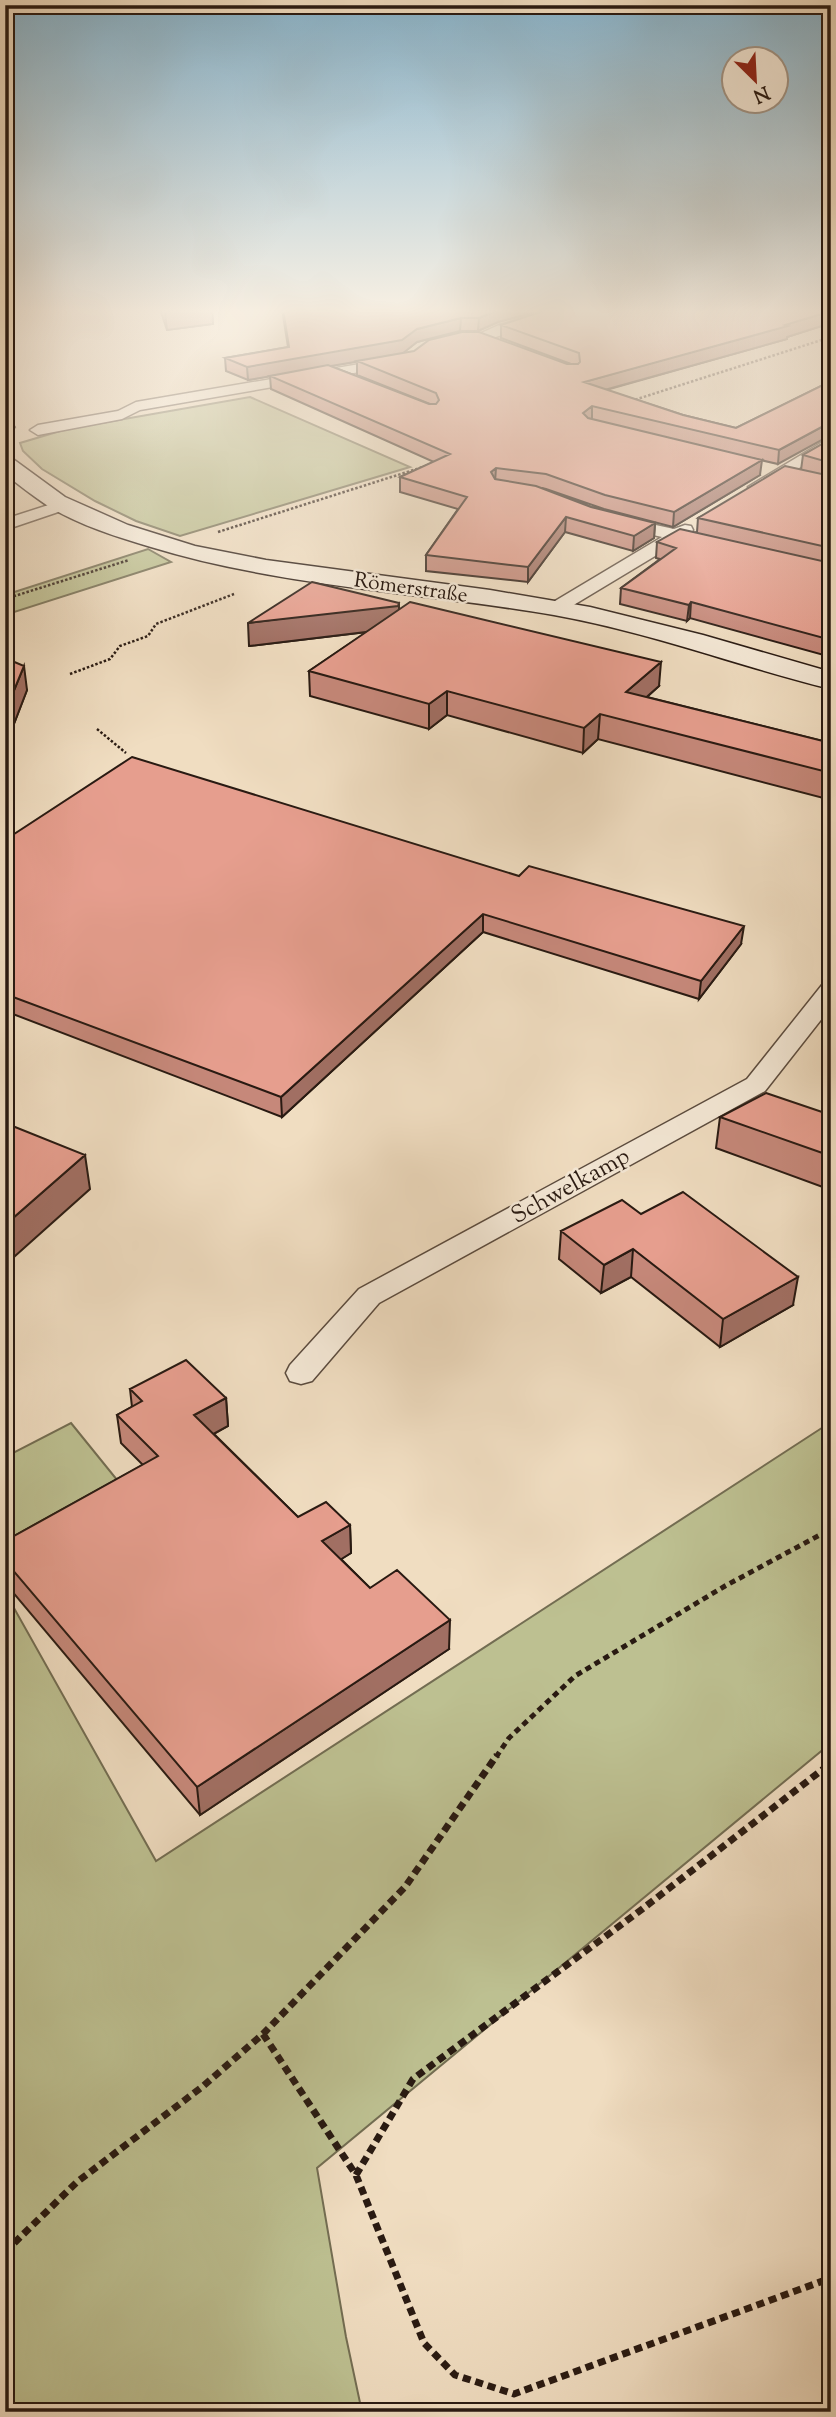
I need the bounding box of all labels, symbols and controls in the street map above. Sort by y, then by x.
north arrow [720,46,790,116]
text: N [748,78,773,109]
street label: Römerstraße [352,566,470,612]
street label: Schwelkamp [505,1140,637,1233]

